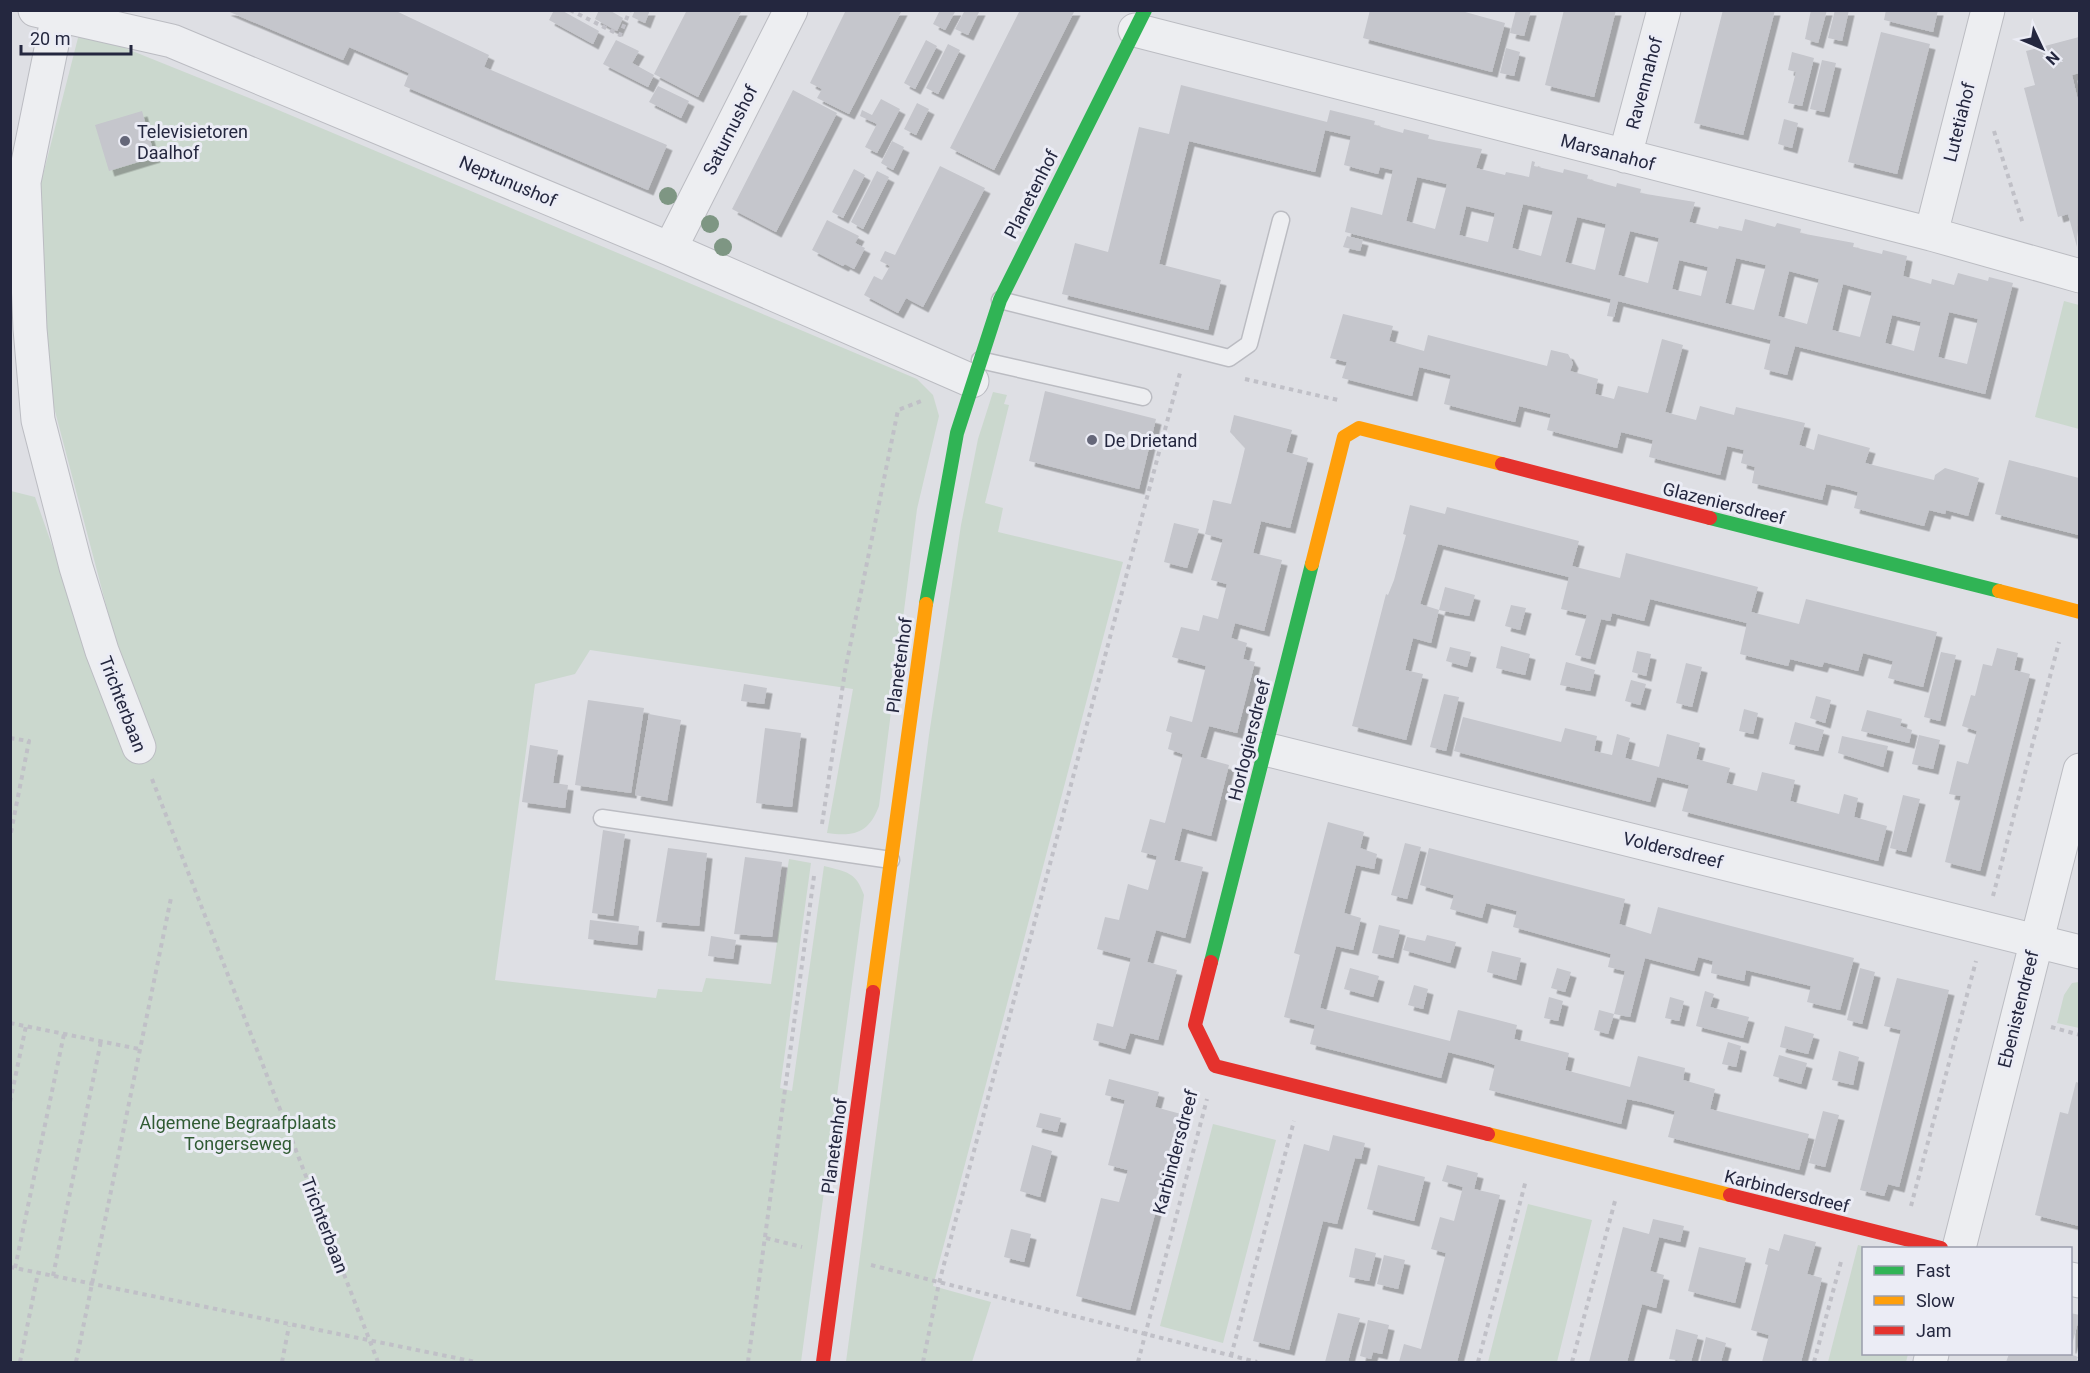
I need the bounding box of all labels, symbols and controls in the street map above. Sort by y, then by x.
scale bar [21,18,130,56]
north arrow [2012,18,2072,78]
text: 20 m [30,28,70,49]
street label: Ravennahof [1622,34,1667,132]
text: N [2042,47,2063,69]
street label: Lutetiahof [1939,79,1979,164]
street label: Saturnushof [698,81,762,178]
place label: Televisietoren Daalhof [137,121,248,163]
street label: Marsanahof [1559,129,1658,175]
marker: Televisietoren Daalhof [118,134,132,148]
street label: Planetenhof [1000,145,1063,242]
street label: Neptunushof [456,151,561,211]
place label: De Drietand [1104,430,1197,451]
marker: De Drietand [1085,433,1099,447]
street label: Glazeniersdreef [1661,478,1788,529]
street label: Planetenhof [882,615,916,714]
street label: Trichterbaan [95,653,151,755]
street label: Horlogiersdreef [1224,676,1274,803]
street label: Voldersdreef [1621,827,1726,873]
street label: Ebenistendreef [1993,947,2043,1070]
street label: Karbindersdreef [1148,1087,1202,1217]
street label: Planetenhof [817,1096,851,1195]
park label: Algemene Begraafplaats Tongerseweg [140,1112,336,1154]
street label: Karbindersdreef [1722,1165,1852,1217]
street label: Trichterbaan [297,1174,353,1276]
legend [1862,1247,2072,1355]
text: Fast [1916,1260,1951,1281]
text: Slow [1916,1290,1955,1311]
text: Jam [1916,1320,1952,1341]

